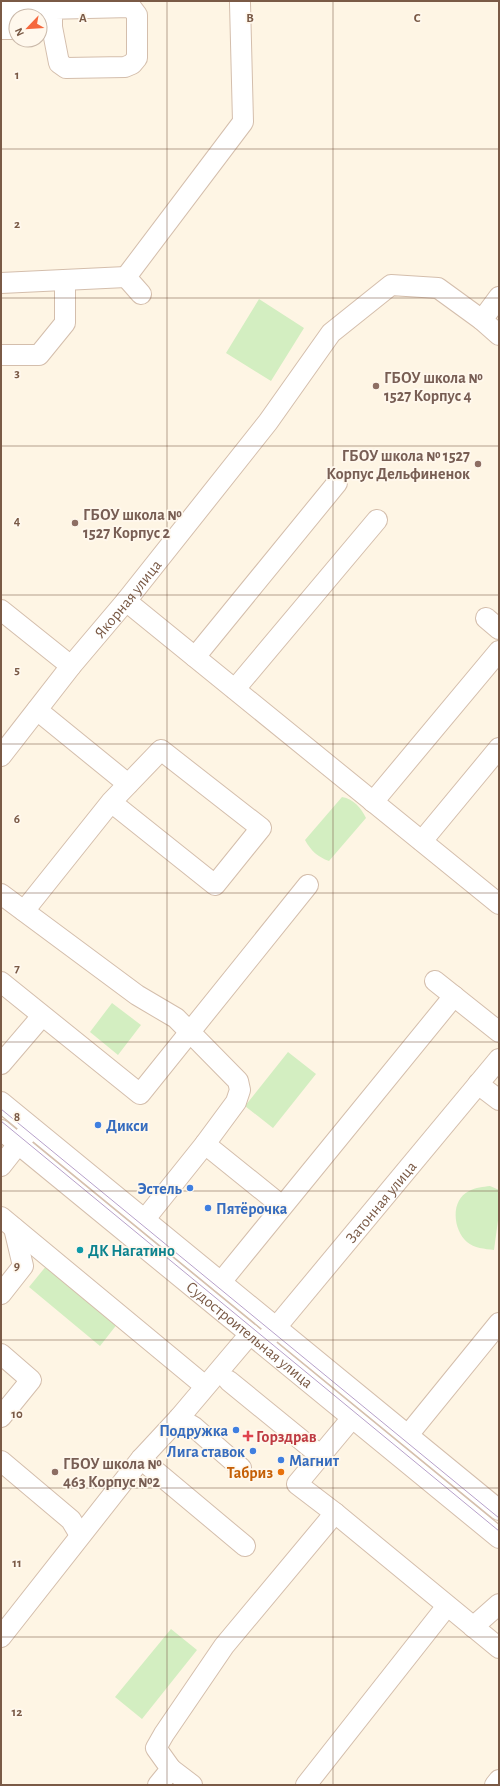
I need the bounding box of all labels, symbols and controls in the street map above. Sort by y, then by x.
north arrow [8,8,48,48]
text: A [79,12,87,25]
text: B [246,12,254,25]
text: C [414,12,421,25]
text: N [13,26,26,38]
text: 1 [15,69,19,82]
text: 2 [14,218,20,231]
text: 3 [14,367,20,380]
place label: ГБОУ школа № 1527 Корпус 4 [384,370,483,405]
marker: ГБОУ школа № 1527 Корпус 4 [371,381,381,391]
place label: ГБОУ школа № 1527 Корпус Дельфиненок [326,448,470,483]
marker: ГБОУ школа № 1527 Корпус Дельфиненок [473,459,483,469]
place label: ГБОУ школа № 1527 Корпус 2 [83,507,182,542]
text: 4 [14,515,21,528]
marker: ГБОУ школа № 1527 Корпус 2 [70,518,80,528]
street label: Якорная улица [92,557,165,641]
text: 5 [14,664,20,677]
text: 6 [14,813,20,826]
text: 7 [14,962,20,975]
text: 8 [14,1111,20,1124]
place label: Дикси [106,1118,148,1134]
marker: Дикси [93,1120,103,1130]
street label: Затонная улица [343,1158,420,1246]
place label: Эстель [137,1181,183,1197]
marker: Эстель [185,1183,195,1193]
place label: Пятёрочка [216,1201,288,1217]
marker: Пятёрочка [203,1203,213,1213]
place label: ДК Нагатино [88,1243,175,1259]
marker: ДК Нагатино [75,1245,85,1255]
text: 9 [14,1260,20,1273]
street label: Судостроительная улица [183,1279,316,1391]
text: 10 [11,1408,23,1421]
place label: Подружка [159,1423,228,1440]
marker: Подружка [231,1425,241,1435]
place label: Горздрав [256,1429,317,1445]
marker: Горздрав [243,1431,253,1441]
place label: Лига ставок [167,1444,245,1460]
marker: Лига ставок [248,1446,258,1456]
place label: Магнит [289,1453,340,1469]
marker: Магнит [276,1455,286,1465]
place label: ГБОУ школа № 463 Корпус №2 [63,1456,162,1491]
place label: Табриз [227,1465,273,1481]
marker: ГБОУ школа № 463 Корпус №2 [50,1467,60,1477]
marker: Табриз [276,1467,286,1477]
text: 11 [12,1557,22,1570]
text: 12 [12,1706,22,1719]

